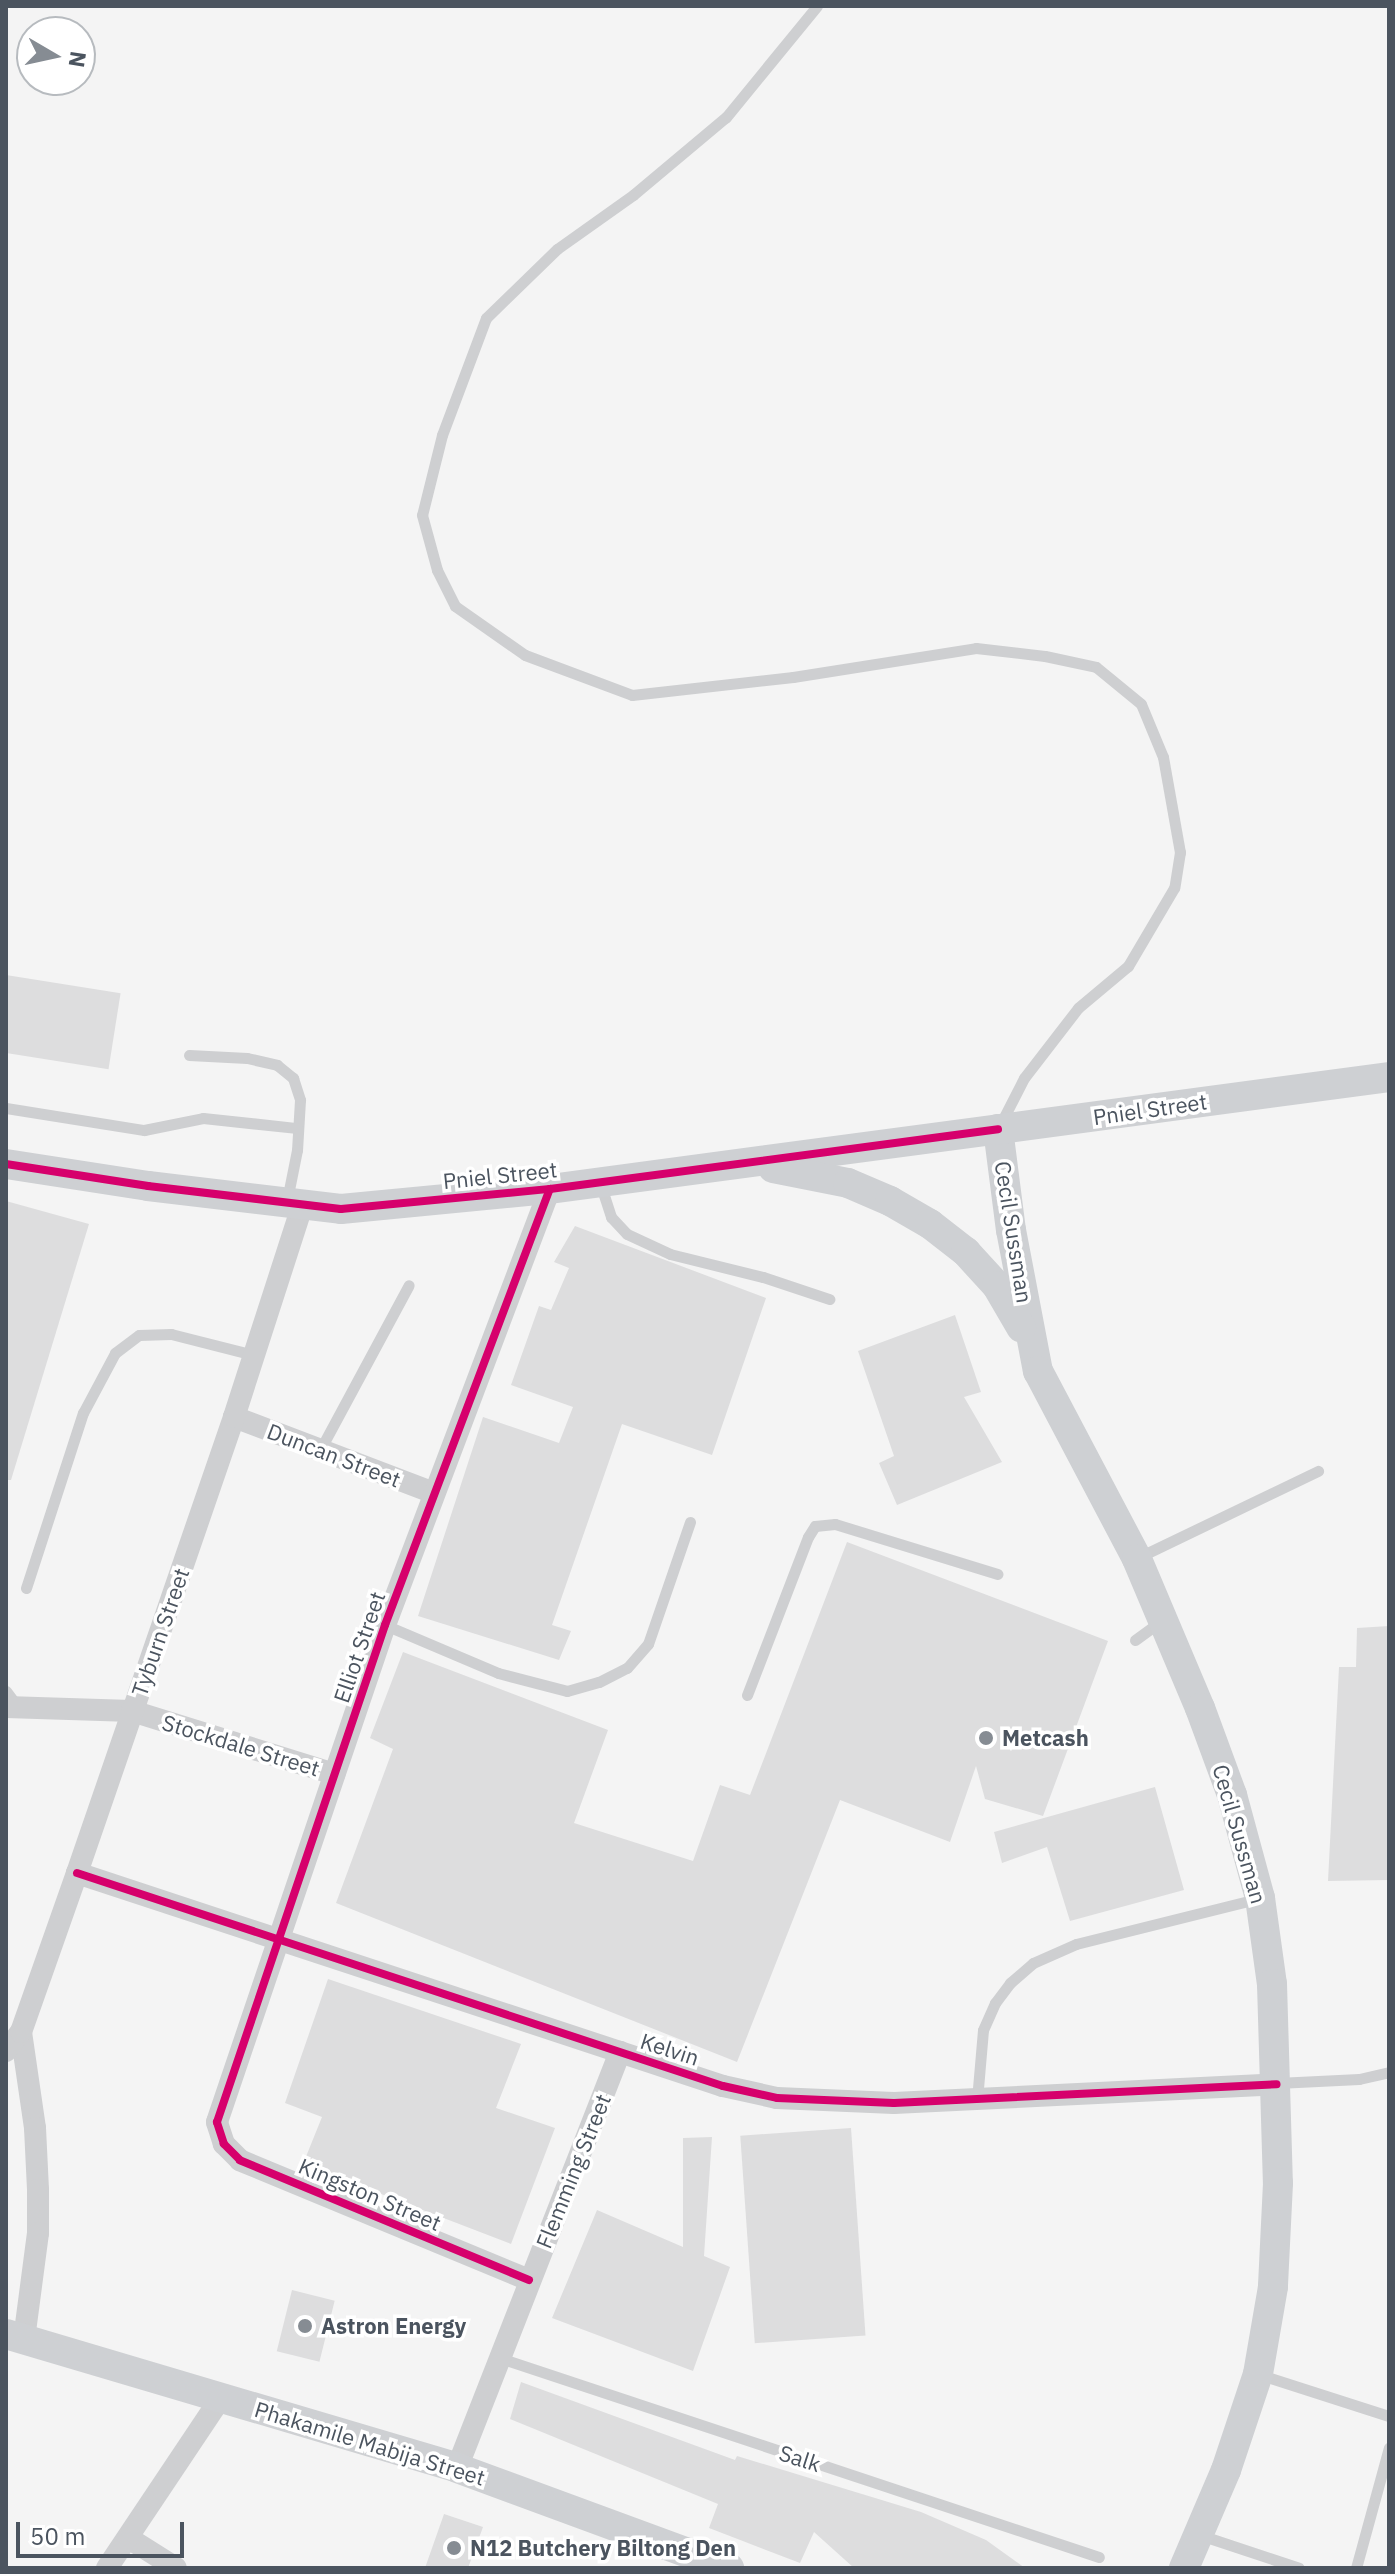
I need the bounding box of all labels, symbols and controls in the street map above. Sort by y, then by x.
north arrow [16,16,96,96]
text: N [63,49,94,70]
street label: Pniel Street [1091,1088,1209,1130]
street label: Pniel Street [442,1156,558,1194]
street label: Cecil Sussman [990,1159,1038,1305]
street label: Duncan Street [264,1417,404,1493]
street label: Tyburn Street [126,1564,194,1700]
street label: Elliot Street [328,1588,390,1706]
street label: Stockdale Street [159,1709,323,1781]
place label: Metcash [1002,1725,1089,1751]
marker: Metcash [977,1729,995,1747]
street label: Cecil Sussman [1208,1761,1272,1907]
street label: Kelvin [637,2027,703,2071]
street label: Flemming Street [530,2090,616,2252]
street label: Kingston Street [295,2152,445,2236]
place label: Astron Energy [321,2313,466,2339]
marker: Astron Energy [296,2317,314,2335]
street label: Phakamile Mabija Street [252,2395,488,2491]
street label: Salk [776,2439,824,2477]
scale bar [20,2506,188,2556]
text: 50 m [30,2520,85,2552]
place label: N12 Butchery Biltong Den [470,2535,736,2561]
marker: N12 Butchery Biltong Den [445,2539,463,2557]

